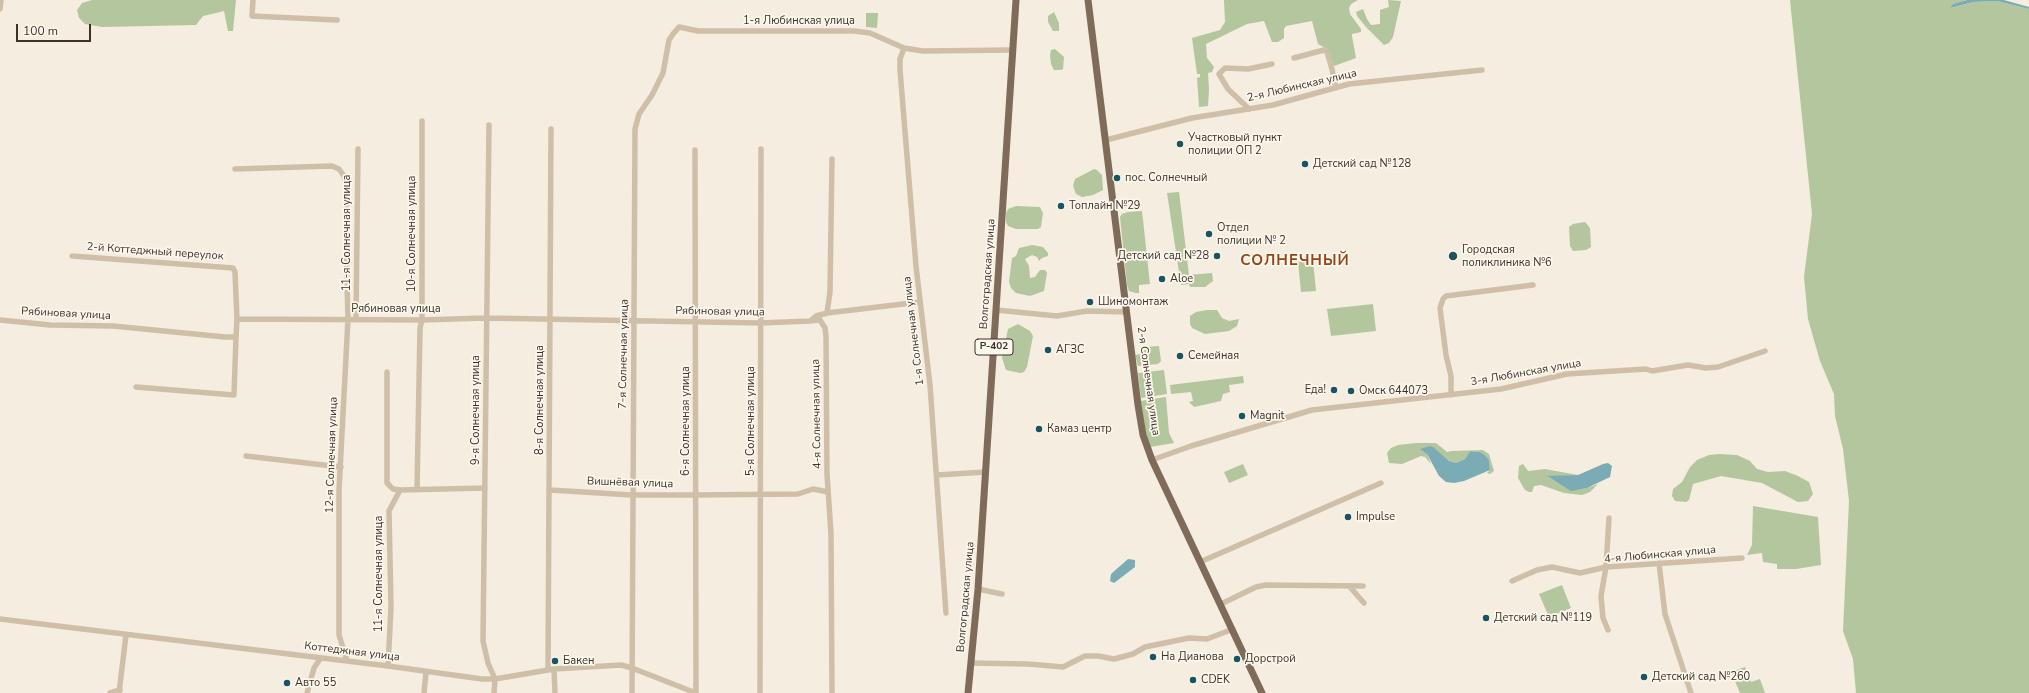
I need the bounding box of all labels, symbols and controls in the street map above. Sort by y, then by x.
street label: 1-я Любинская улица [743,14,855,28]
scale bar [18,16,93,42]
text: 100 m [23,23,58,39]
street label: 2-я Любинская улица [1246,67,1358,105]
place label: Участковый пункт полиции ОП 2 [1188,131,1282,157]
marker: Участковый пункт полиции ОП 2 [1175,139,1185,149]
place label: Детский сад №128 [1313,157,1411,171]
marker: Детский сад №128 [1300,159,1310,169]
place label: пос. Солнечный [1125,171,1207,185]
marker: пос. Солнечный [1112,173,1122,183]
street label: 11-я Солнечная улица [340,175,354,291]
street label: 10-я Солнечная улица [405,176,419,292]
place label: Топлайн №29 [1069,199,1140,213]
marker: Топлайн №29 [1056,201,1066,211]
street label: Волгоградская улица [978,218,998,330]
place label: Отдел полиции № 2 [1217,221,1286,247]
marker: Отдел полиции № 2 [1204,229,1214,239]
street label: 2-й Коттеджный переулок [86,241,224,263]
place label: Городская поликлиника №6 [1462,243,1552,269]
place label: Детский сад №28 [1117,249,1209,263]
marker: Городская поликлиника №6 [1447,250,1459,262]
marker: Детский сад №28 [1212,251,1222,261]
district label: СОЛНЕЧНЫЙ [1240,252,1350,270]
place label: Aloe [1170,272,1193,286]
marker: Aloe [1157,274,1167,284]
street label: 1-я Солнечная улица [901,276,927,386]
place label: Шиномонтаж [1098,295,1168,309]
marker: Шиномонтаж [1085,297,1095,307]
street label: 7-я Солнечная улица [616,299,632,409]
street label: Рябиновая улица [351,302,441,316]
street label: Рябиновая улица [21,305,111,323]
street label: Рябиновая улица [675,305,765,319]
street label: 2-я Солнечная улица [1134,326,1162,436]
road number: Р-402 [975,339,1013,355]
place label: АГЗС [1056,343,1084,357]
street label: 8-я Солнечная улица [533,345,547,455]
marker: АГЗС [1043,345,1053,355]
place label: Семейная [1188,349,1239,363]
marker: Семейная [1175,351,1185,361]
street label: 9-я Солнечная улица [469,355,483,465]
street label: 3-я Любинская улица [1470,357,1582,389]
street label: 4-я Солнечная улица [809,359,825,469]
street label: 6-я Солнечная улица [679,366,693,476]
street label: 5-я Солнечная улица [744,366,758,476]
place label: Еда! [1305,383,1326,397]
place label: Омск 644073 [1359,384,1428,398]
marker: Еда! [1329,385,1339,395]
marker: Омск 644073 [1346,386,1356,396]
street label: 12-я Солнечная улица [323,396,341,514]
place label: Magnit [1250,409,1284,423]
marker: Magnit [1237,411,1247,421]
place label: Камаз центр [1047,422,1112,436]
marker: Камаз центр [1034,424,1044,434]
street label: Вишнёвая улица [587,475,673,491]
place label: Impulse [1356,510,1395,524]
marker: Impulse [1343,512,1353,522]
street label: 11-я Солнечная улица [372,516,386,632]
street label: Волгоградская улица [955,541,977,653]
street label: 4-я Любинская улица [1604,544,1716,566]
place label: Детский сад №119 [1494,611,1592,625]
marker: Детский сад №119 [1481,613,1491,623]
street label: Коттеджная улица [304,640,400,664]
place label: На Дианова [1161,650,1224,664]
marker: На Дианова [1148,652,1158,662]
place label: Дорстрой [1245,652,1296,666]
place label: Бакен [563,654,594,668]
marker: Дорстрой [1232,654,1242,664]
marker: Бакен [550,656,560,666]
place label: Детский сад №260 [1652,670,1750,684]
marker: Детский сад №260 [1639,672,1649,682]
place label: CDEK [1201,673,1230,687]
marker: CDEK [1188,675,1198,685]
place label: Авто 55 [295,676,336,690]
marker: Авто 55 [282,678,292,688]

